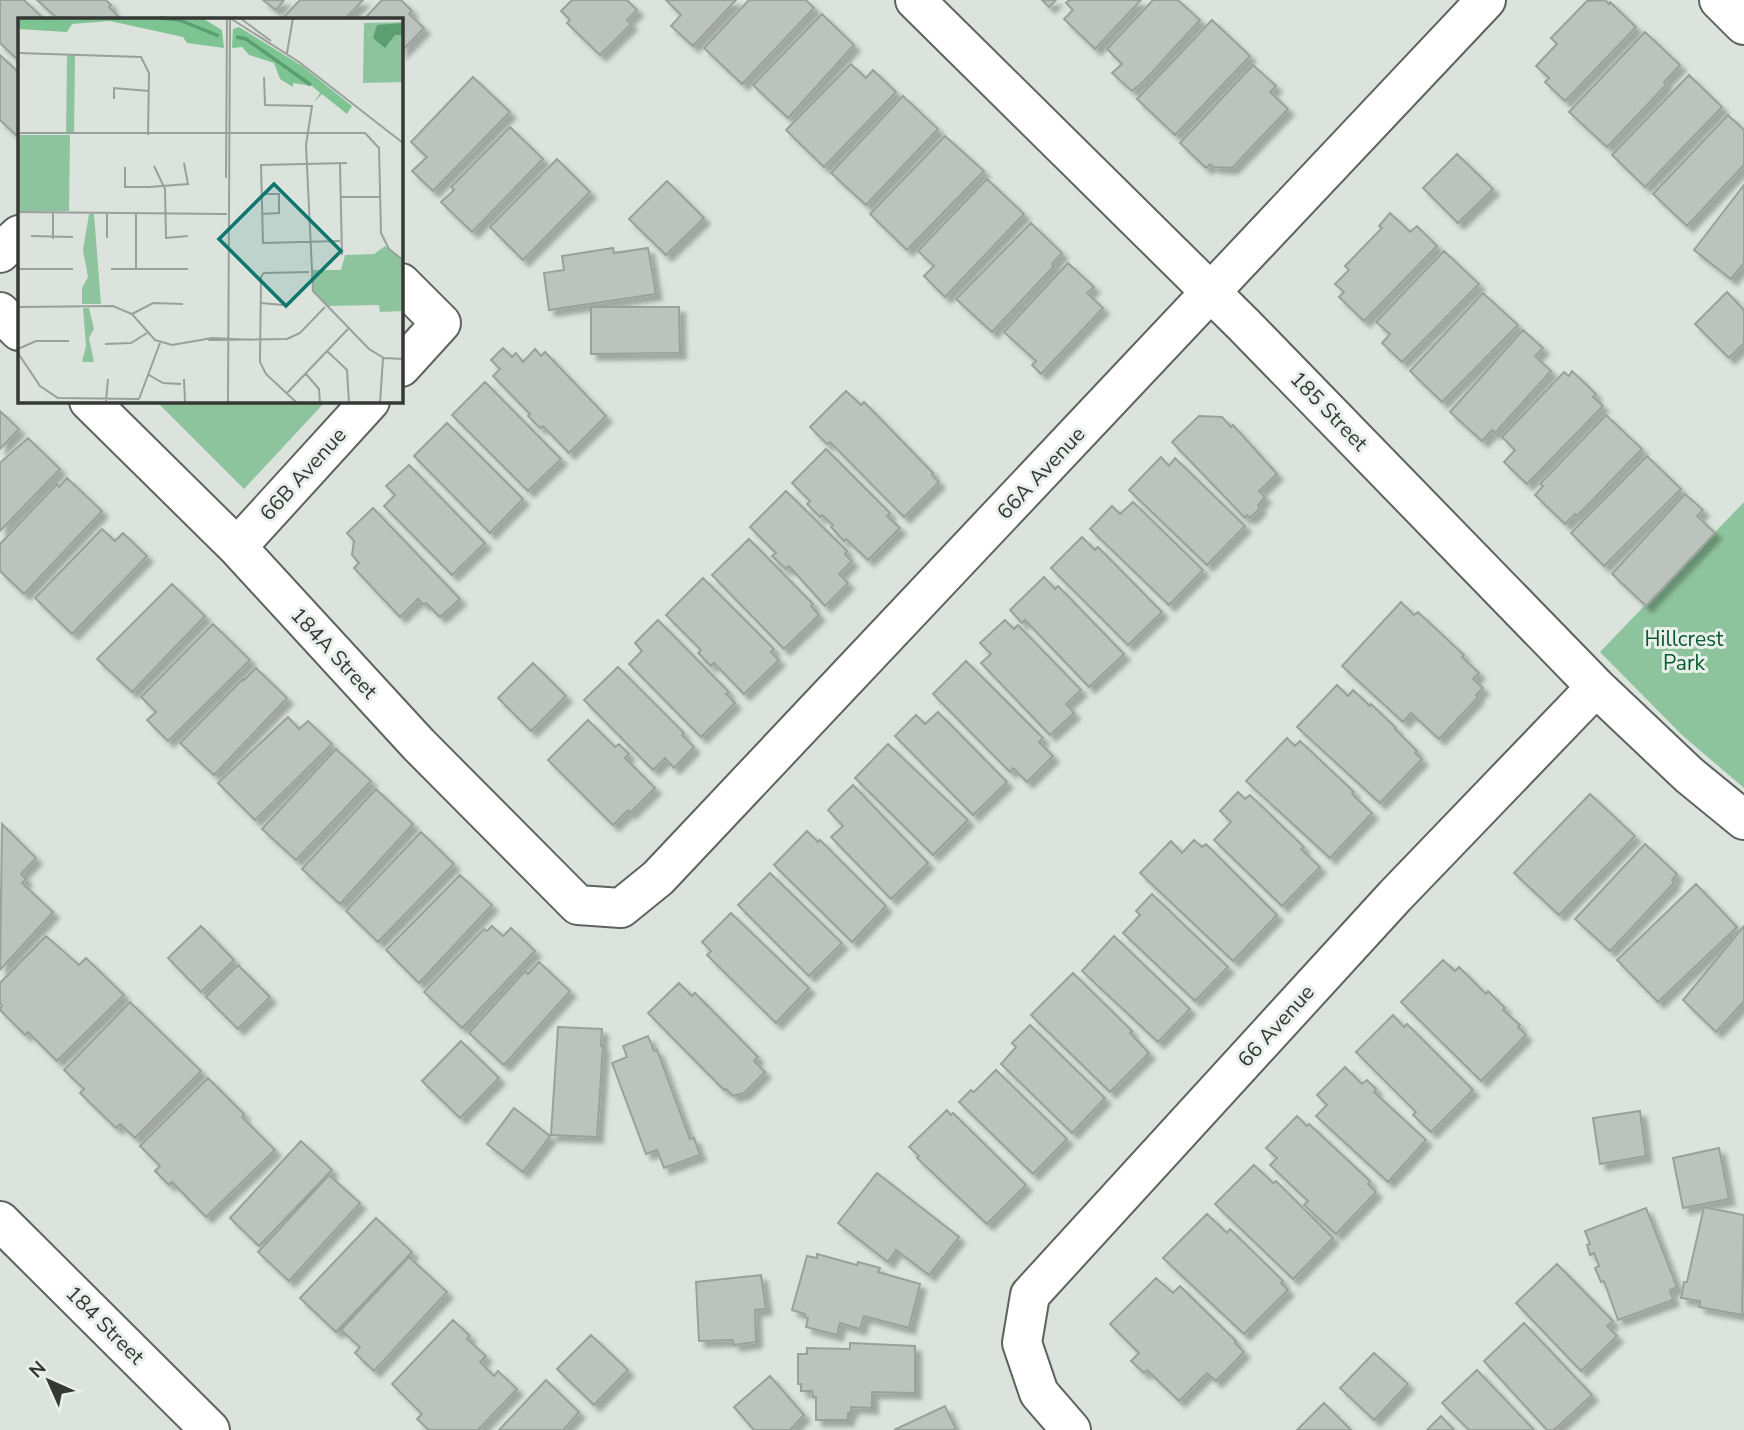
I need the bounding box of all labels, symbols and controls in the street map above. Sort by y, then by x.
inset map [18,18,402,402]
street label: 185 Street [1284,365,1374,457]
street label: 66B Avenue [254,421,352,527]
street label: 66A Avenue [991,421,1091,525]
street label: 184A Street [284,601,384,705]
park label: Hillcrest Park [1645,625,1724,677]
street label: 66 Avenue [1231,979,1321,1073]
street label: 184 Street [60,1280,151,1371]
north arrow [14,1346,84,1416]
text: N [23,1355,52,1384]

